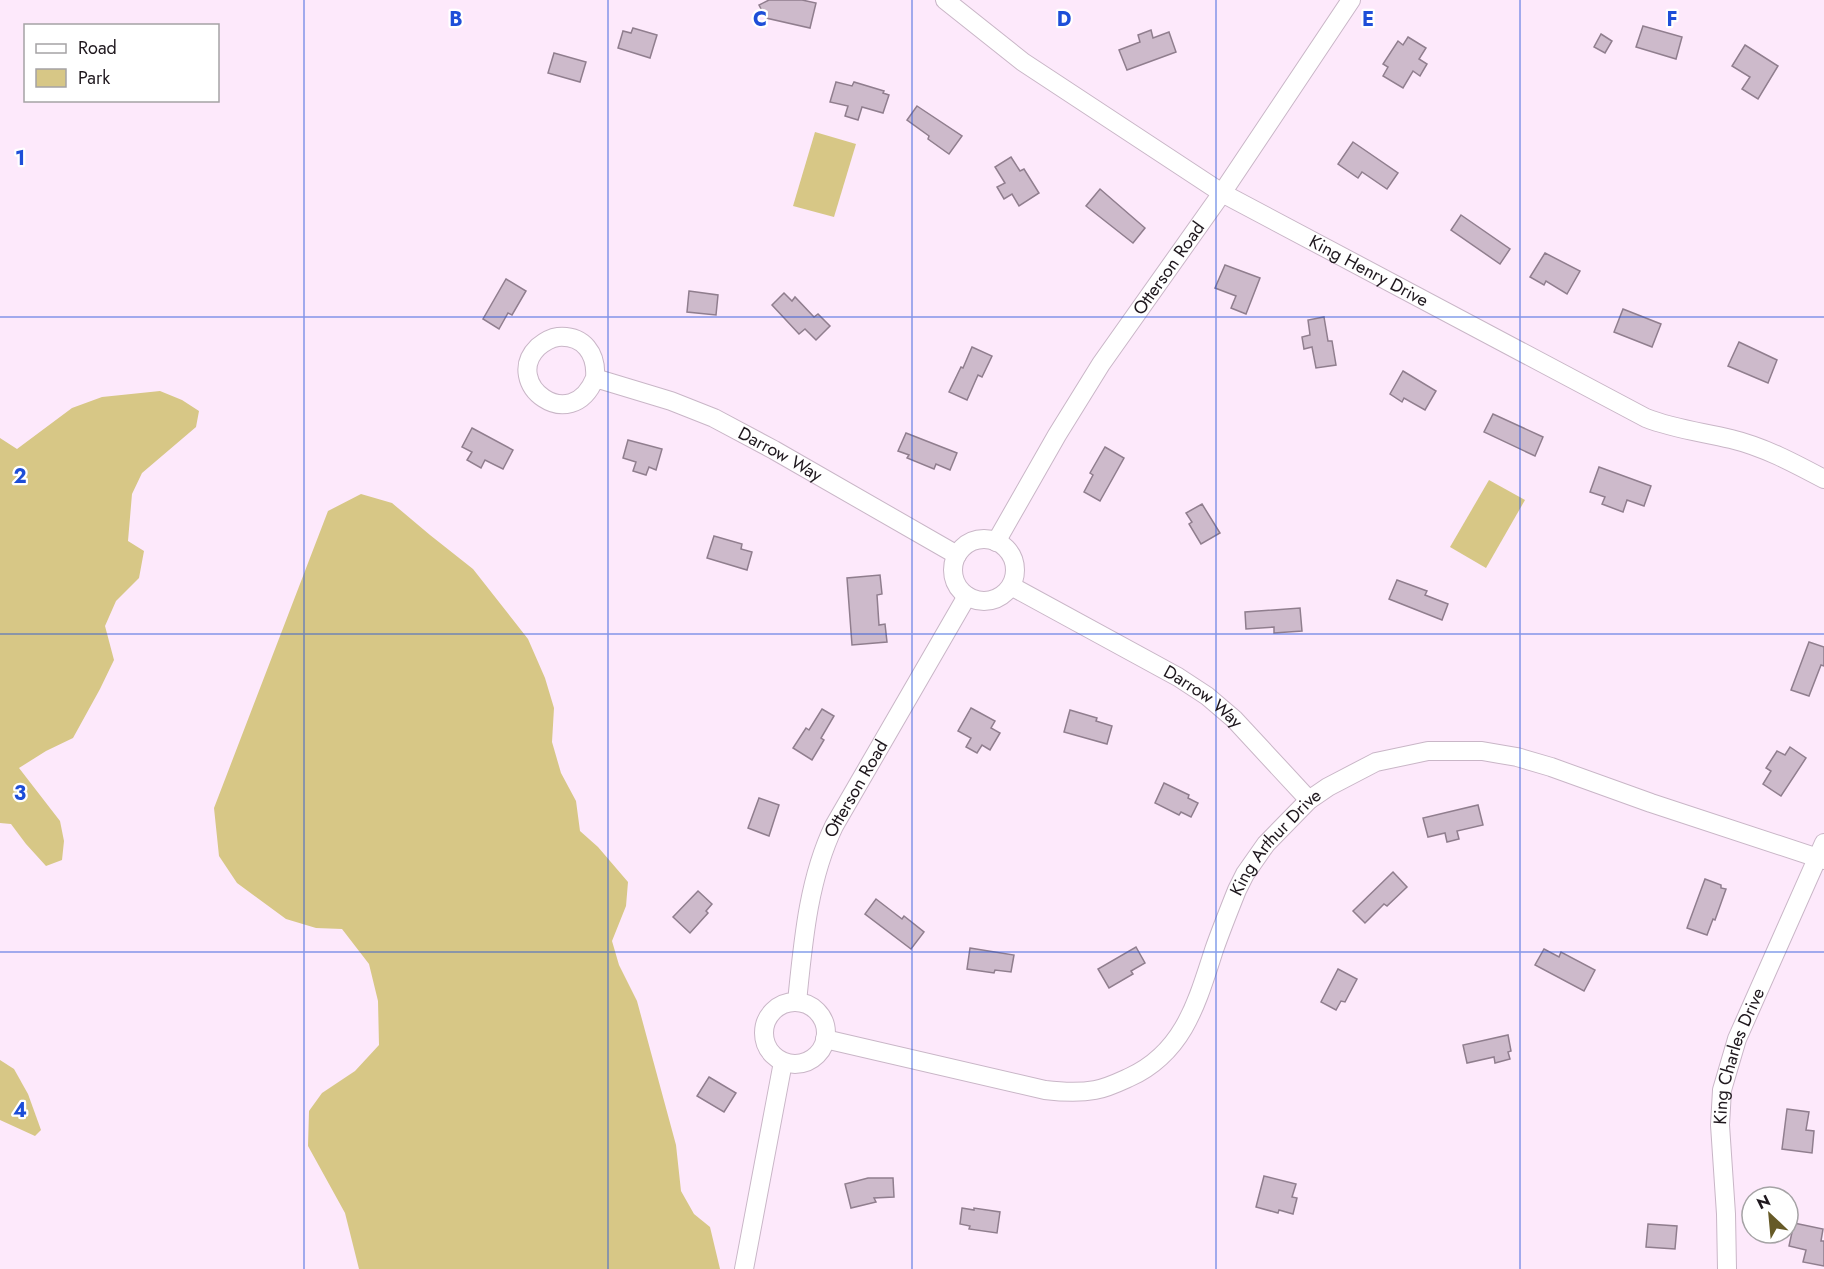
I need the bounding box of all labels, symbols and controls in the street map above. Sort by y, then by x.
text: B [449,5,463,34]
text: C [753,5,767,34]
text: D [1057,5,1071,34]
text: E [1362,5,1374,34]
text: F [1666,5,1678,34]
legend [24,24,219,102]
text: Road [78,35,117,61]
text: Park [78,65,110,91]
text: 1 [15,144,25,173]
street label: Otterson Road [1127,216,1211,320]
street label: King Henry Drive [1304,229,1433,313]
street label: Darrow Way [733,420,827,488]
text: 2 [13,462,27,491]
street label: Darrow Way [1159,659,1249,734]
street label: Otterson Road [817,735,894,842]
text: 3 [14,779,26,808]
street label: King Arthur Drive [1223,782,1326,900]
street label: King Charles Drive [1707,983,1771,1125]
text: 4 [13,1096,27,1125]
north arrow [1740,1185,1800,1245]
text: N [1753,1189,1774,1215]

